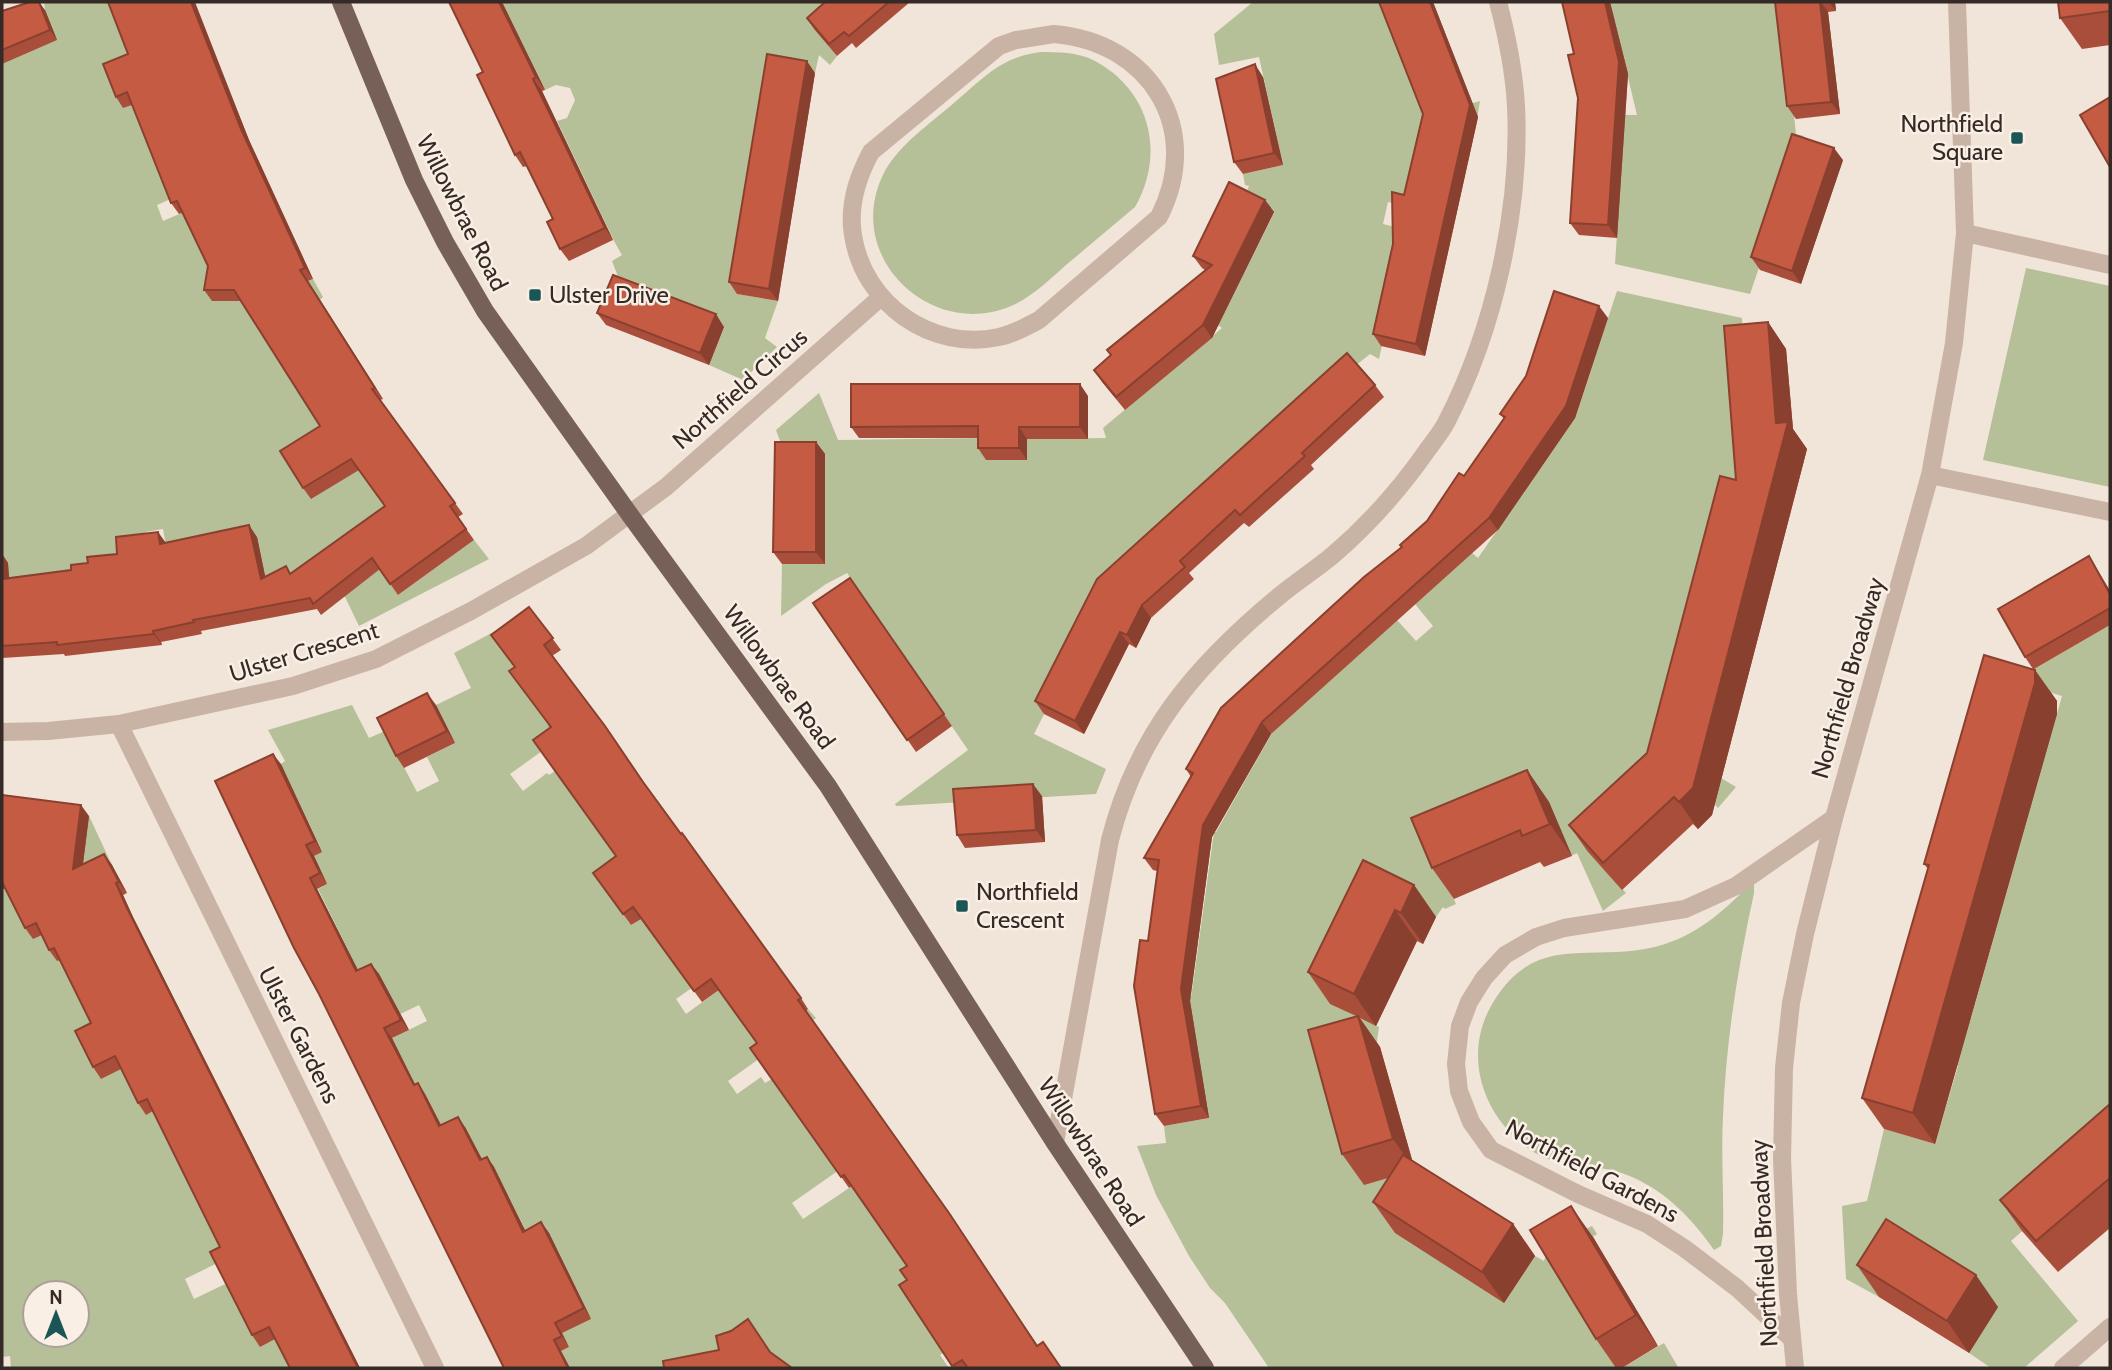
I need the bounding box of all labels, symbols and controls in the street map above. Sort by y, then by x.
place label: Northfield Square [1900,109,2003,166]
street label: Willowbrae Road [411,130,514,296]
marker: Northfield Square [2009,130,2025,146]
place label: Ulster Drive [549,280,669,309]
marker: Ulster Drive [527,287,543,303]
street label: Northfield Circus [666,322,813,455]
street label: Northfield Broadway [1805,574,1890,782]
street label: Willowbrae Road [717,599,842,755]
street label: Ulster Crescent [226,615,382,688]
place label: Northfield Crescent [976,877,1079,934]
marker: Northfield Crescent [954,898,970,914]
street label: Ulster Gardens [253,961,346,1108]
street label: Willowbrae Road [1033,1072,1150,1231]
street label: Northfield Gardens [1501,1113,1684,1228]
street label: Northfield Broadway [1744,1138,1783,1348]
north arrow [21,1279,91,1349]
text: N [49,1286,63,1309]

